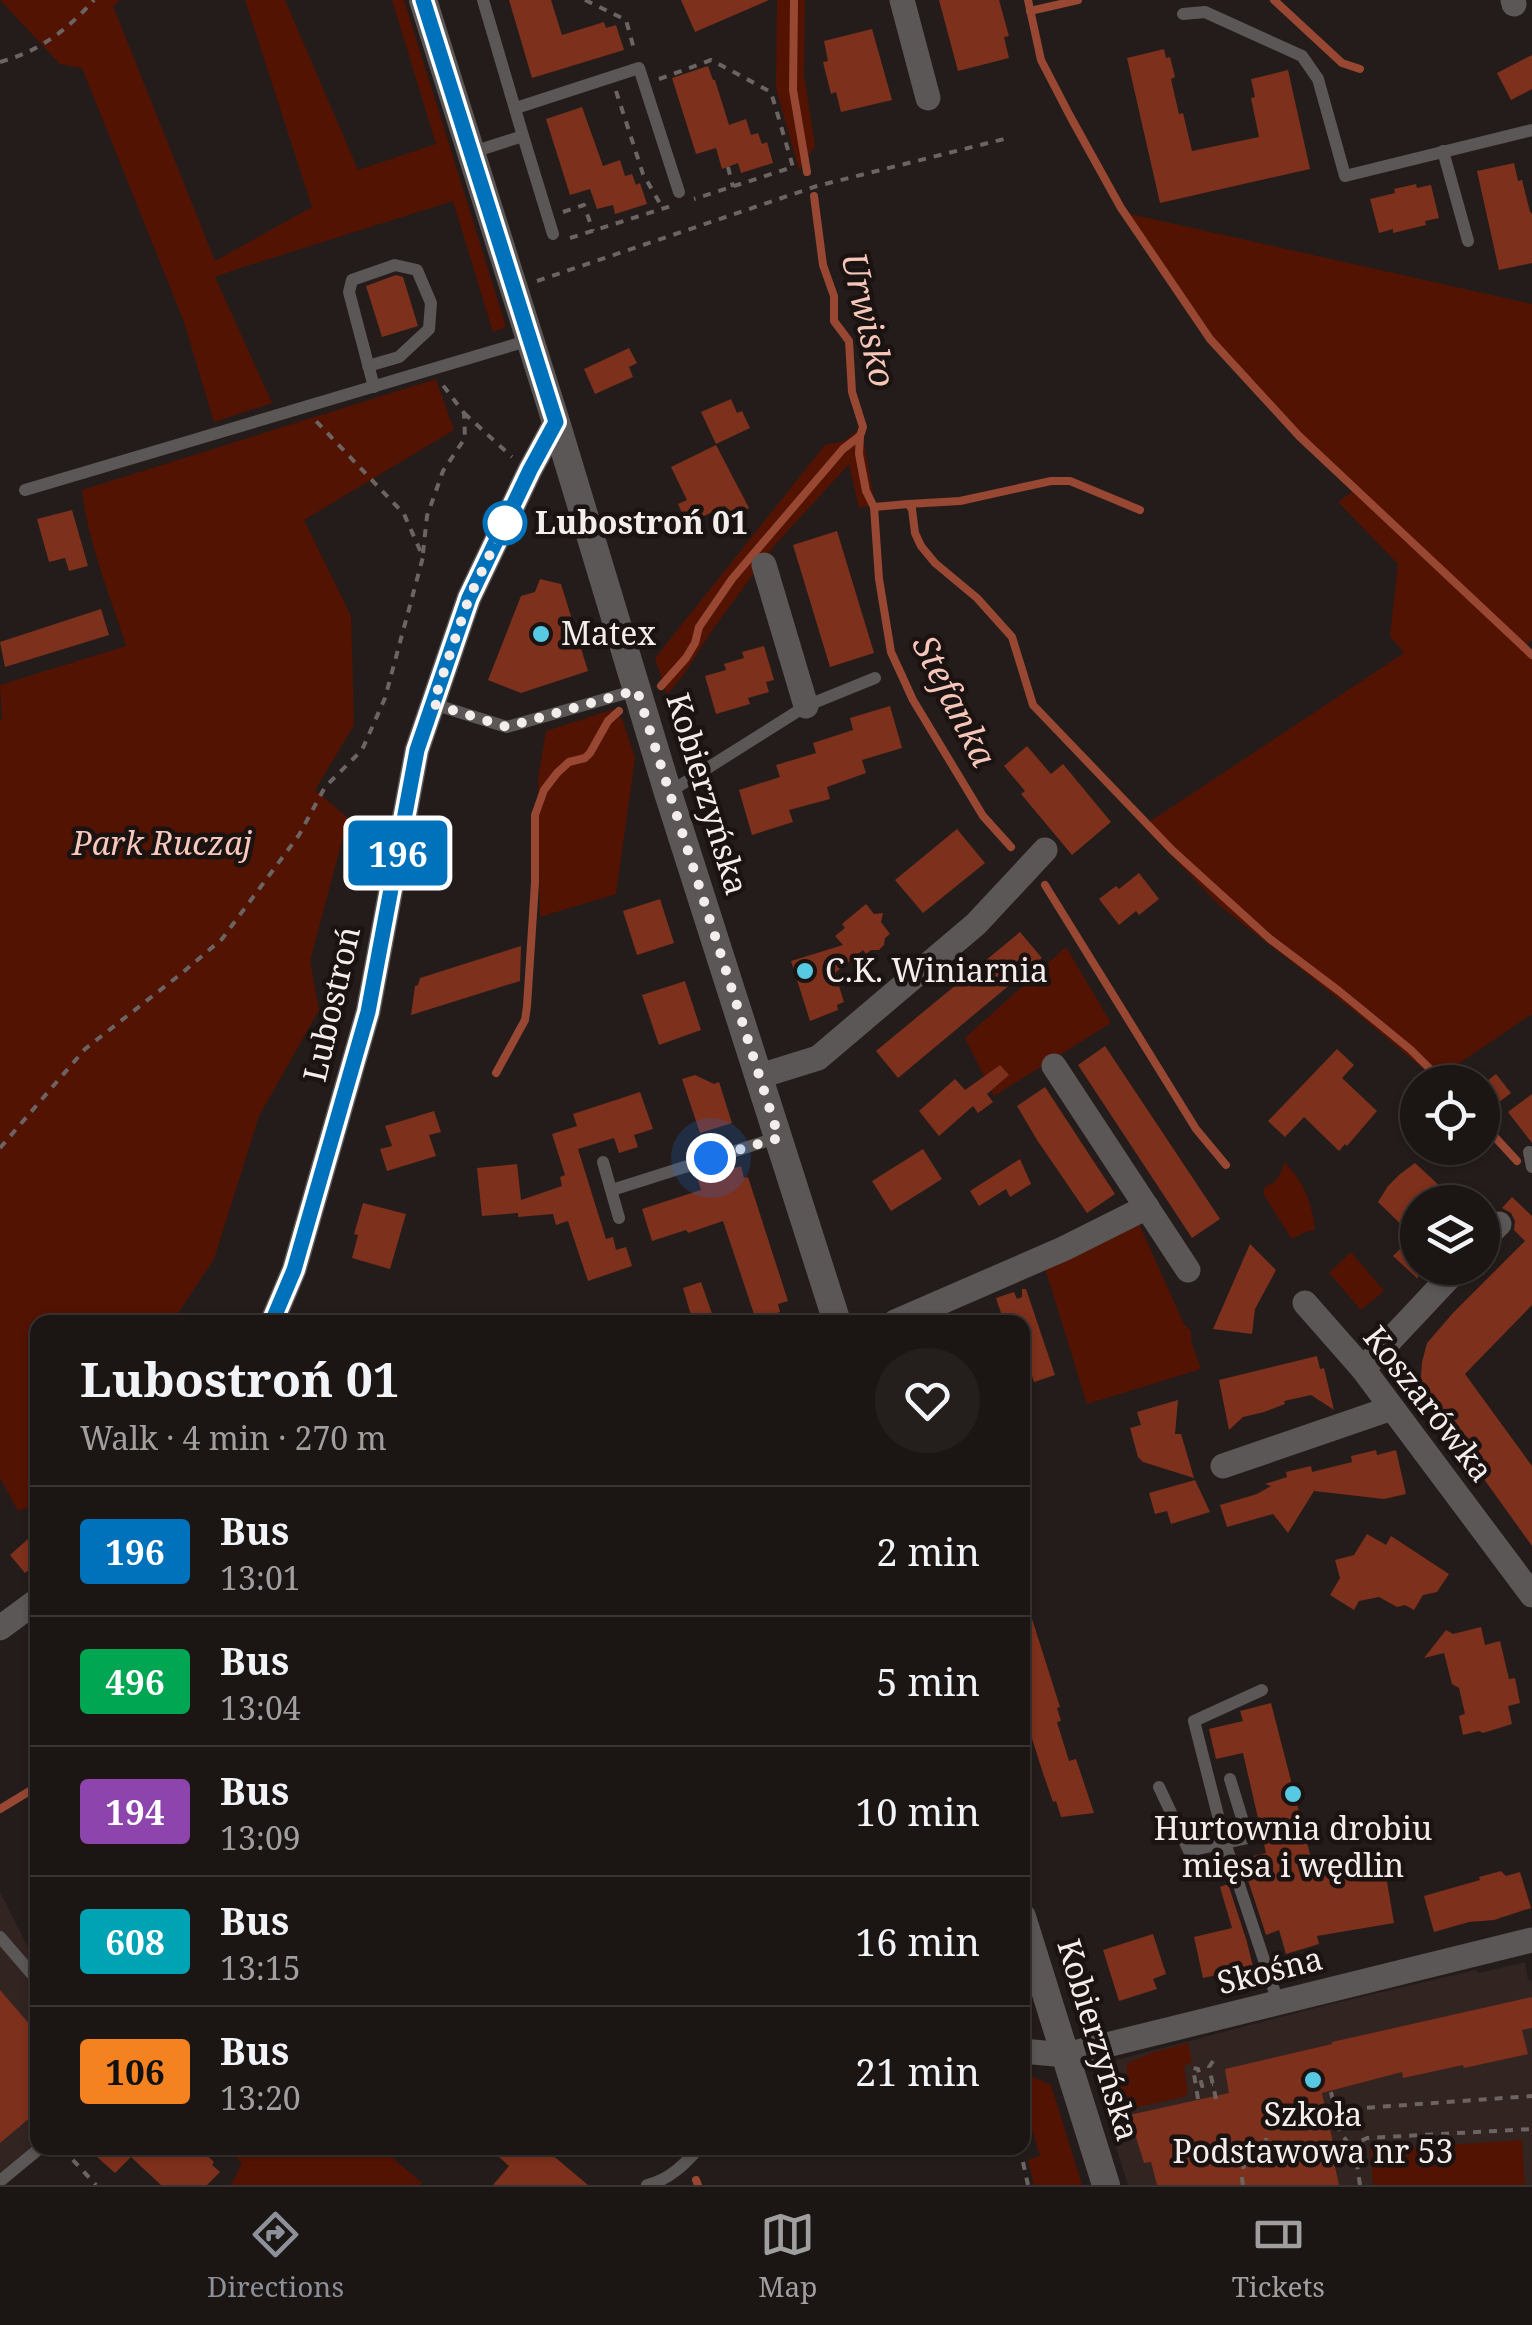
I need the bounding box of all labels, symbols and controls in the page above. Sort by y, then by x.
water label: Urwisko [831,248,908,392]
place label: Lubostroń 01 [535,500,748,543]
marker: Lubostroń 01 [484,502,526,544]
place label: Matex [561,611,656,654]
marker: Matex [530,623,552,645]
water label: Stefanka [902,627,1009,775]
street label: Kobierzyńska [657,688,759,900]
line badge: 196 [340,820,456,886]
park label: Park Ruczaj [71,821,253,864]
text: 196 [368,830,428,877]
street label: Lubostroń [292,922,369,1086]
place label: C.K. Winiarnia [825,948,1048,991]
marker: C.K. Winiarnia [794,960,816,982]
map controls [1400,1065,1500,1285]
button: locate [1400,1065,1500,1165]
your location [686,1133,736,1183]
button: layers [1400,1185,1500,1285]
street label: Koszarówka [1355,1316,1504,1490]
text: Lubostroń 01 [80,1346,400,1411]
button: heart [875,1348,980,1453]
text: Walk · 4 min · 270 m [80,1416,387,1459]
text: Bus [220,1504,289,1556]
text: 2 min [876,1525,980,1577]
text: 196 [105,1528,165,1575]
text: 13:01 [220,1556,301,1599]
text: Bus [220,1634,289,1686]
text: 5 min [876,1655,980,1707]
text: 496 [105,1658,165,1705]
text: 13:04 [220,1686,301,1729]
text: Bus [220,1764,289,1816]
marker: Hurtownia drobiu mięsa i wędlin [1282,1783,1304,1805]
text: 10 min [855,1785,980,1837]
text: 194 [105,1788,165,1835]
place label: Hurtownia drobiu mięsa i wędlin [1154,1806,1432,1886]
text: 13:09 [220,1816,301,1859]
text: Bus [220,1894,289,1946]
text: 16 min [855,1915,980,1967]
text: 608 [105,1918,165,1965]
street label: Kobierzyńska [1048,1934,1150,2146]
street label: Skośna [1213,1936,1327,2003]
text: 13:15 [220,1946,301,1989]
text: Bus [220,2024,289,2076]
text: 21 min [855,2045,980,2097]
text: 106 [105,2048,165,2095]
marker: Szkoła Podstawowa nr 53 [1302,2069,1324,2091]
text: 13:20 [220,2076,301,2119]
place label: Szkoła Podstawowa nr 53 [1173,2092,1453,2172]
tab: Directions [207,2207,344,2305]
tab: Map [758,2207,817,2305]
tab: Tickets [1232,2207,1325,2305]

